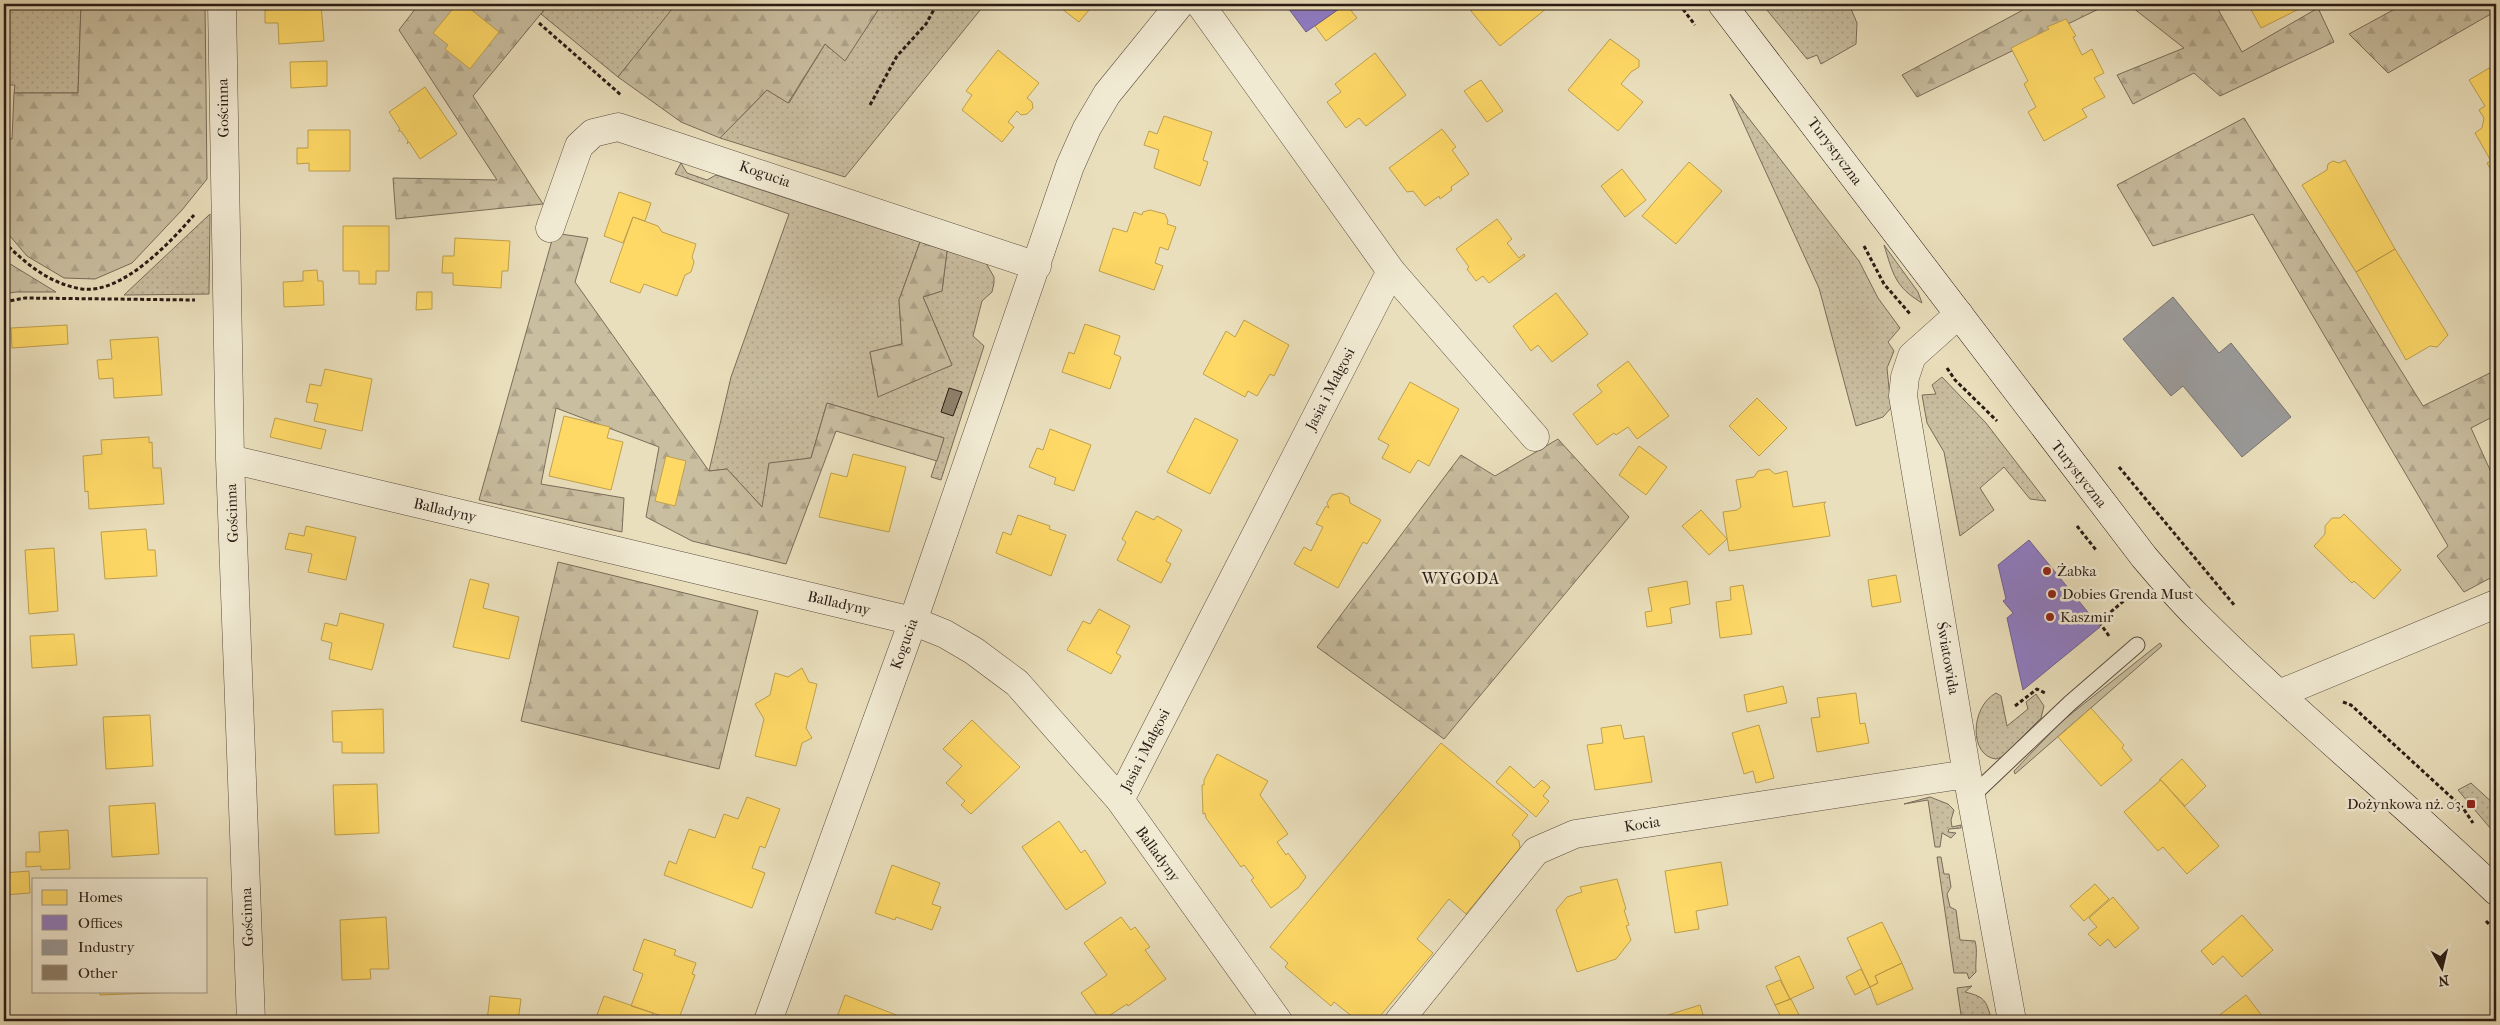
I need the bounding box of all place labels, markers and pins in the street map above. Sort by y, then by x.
place label: Żabka [2057,562,2098,580]
marker: Żabka [2041,565,2053,577]
place label: Dobies Grenda Must [2062,585,2194,603]
marker: Dobies Grenda Must [2046,588,2058,600]
place label: Kaszmir [2060,608,2114,626]
marker: Kaszmir [2044,611,2056,623]
place label: Dożynkowa nż. 03 [2347,795,2461,813]
marker: Dożynkowa nż. 03 [2465,798,2477,810]

